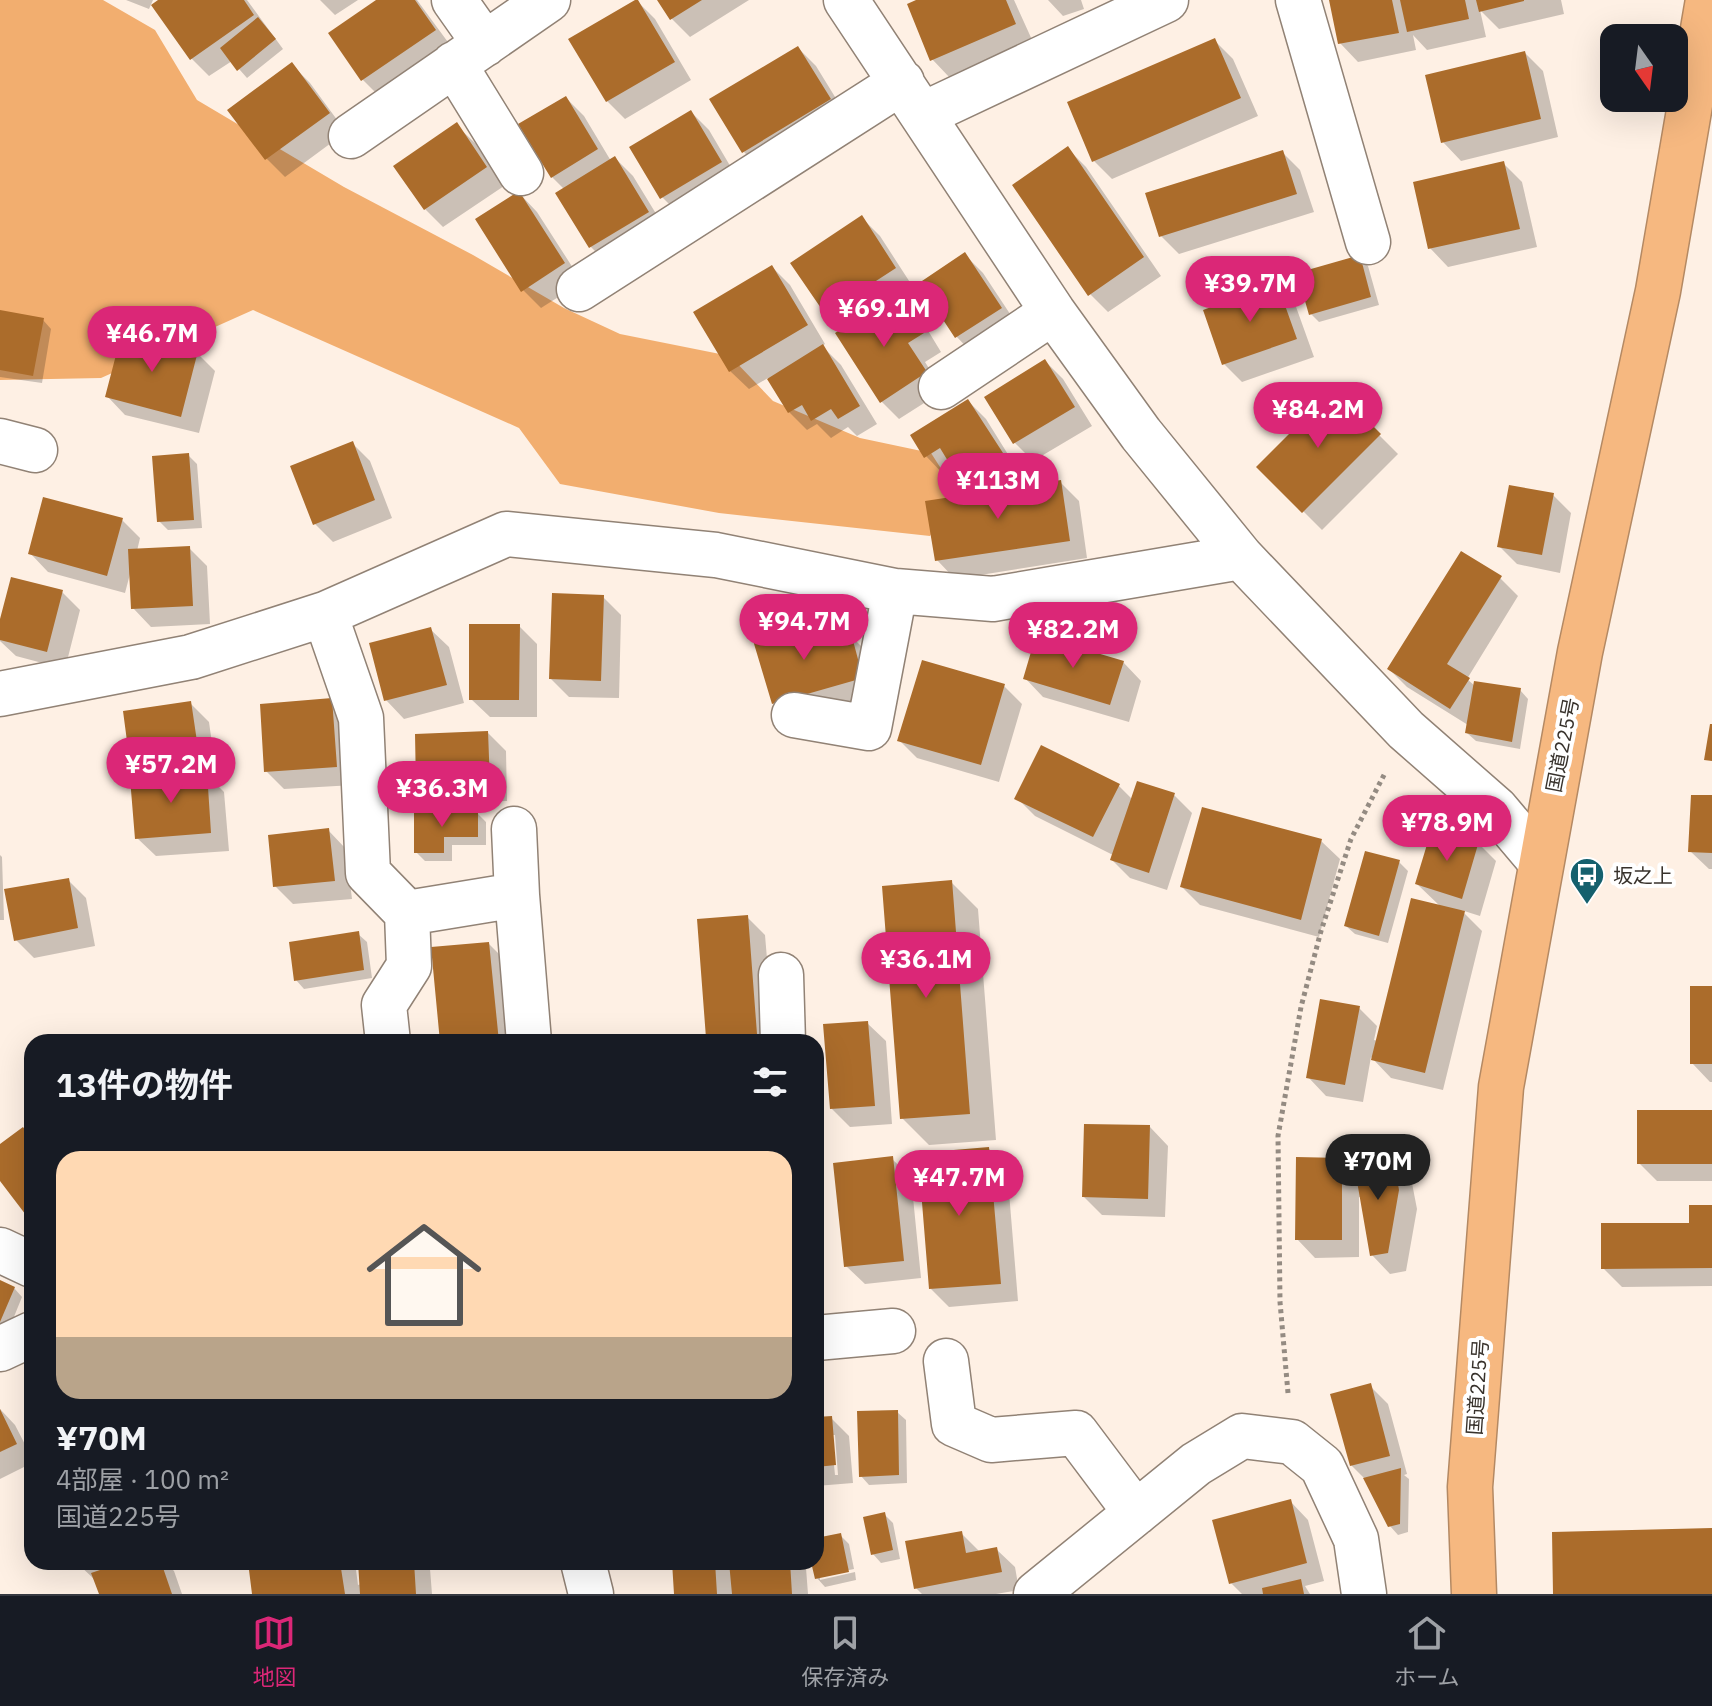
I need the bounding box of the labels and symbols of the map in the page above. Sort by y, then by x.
north arrow [1600,24,1688,112]
pin: ¥39.7M [1185,256,1315,324]
pin: ¥69.1M [819,281,949,349]
pin: ¥46.7M [87,306,217,374]
pin: ¥84.2M [1253,382,1383,450]
pin: ¥113M [942,453,1054,521]
pin: ¥94.7M [739,594,869,662]
pin: ¥82.2M [1008,602,1138,670]
street label: 国道225号 [1540,695,1584,795]
pin: ¥57.2M [106,737,236,805]
pin: ¥36.3M [377,761,507,829]
pin: ¥78.9M [1382,795,1512,863]
bus stop icon: 坂之上 [1568,856,1606,906]
place label: 坂之上 [1613,862,1673,889]
pin: ¥36.1M [861,932,991,1000]
pin: ¥70M [1331,1134,1425,1202]
pin: ¥47.7M [894,1150,1024,1218]
street label: 国道225号 [1460,1338,1494,1436]

